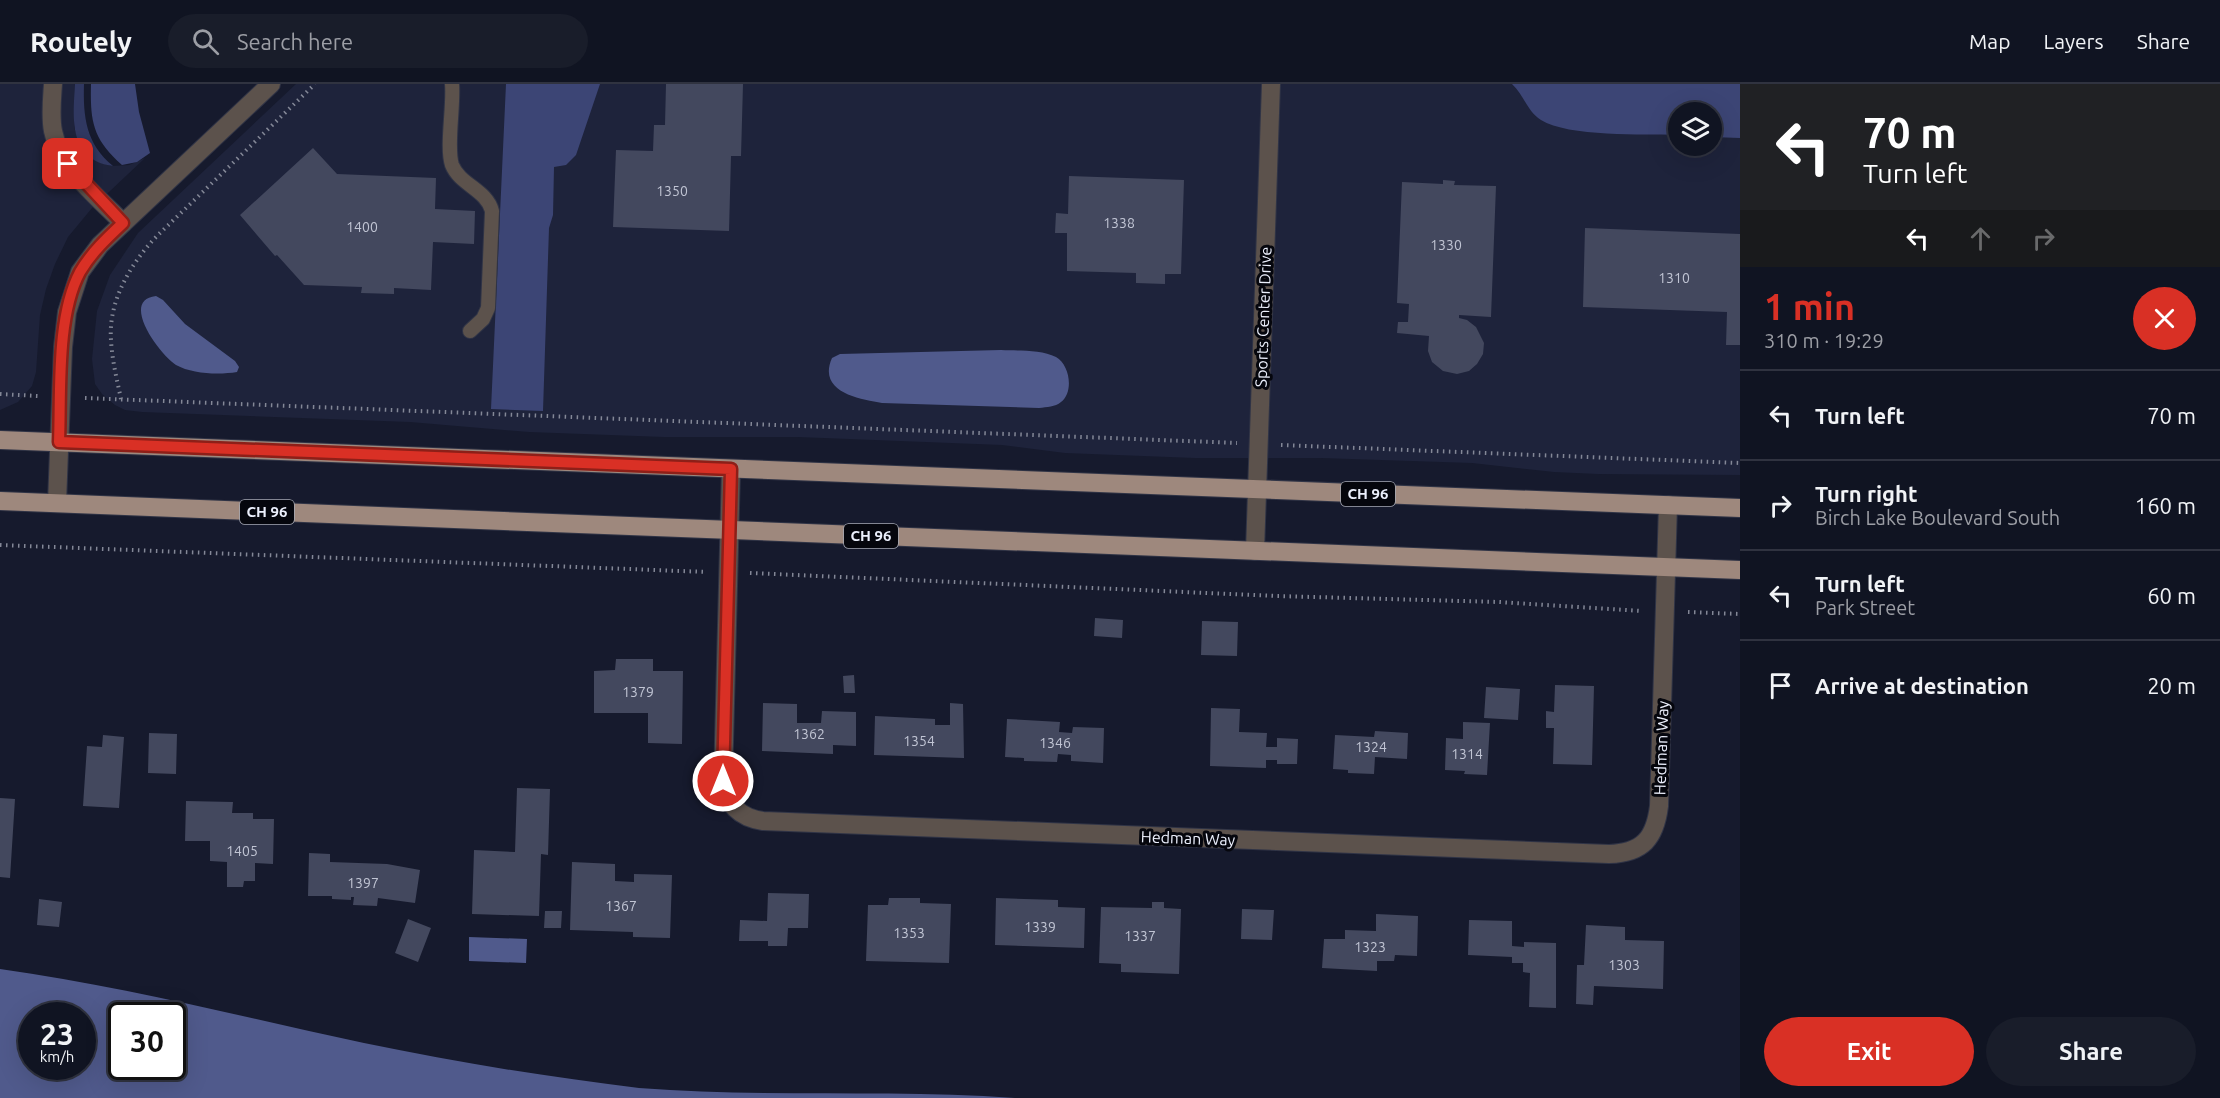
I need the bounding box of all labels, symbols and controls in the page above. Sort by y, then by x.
search box [168,14,588,68]
icon: search [189,25,222,58]
text: Routely [30,26,132,57]
text: Search here [237,29,353,54]
text: Map [1969,29,2010,53]
text: Layers [2043,29,2104,53]
text: Share [2137,29,2190,53]
map controls [1668,102,1722,156]
button: layers [1668,102,1722,156]
icon: left [1764,108,1842,186]
text: 70 m [1863,109,1957,156]
pin [42,138,93,189]
icon: arrive [51,147,84,180]
text: Turn left [1863,158,1967,188]
house number: 1350 [656,183,688,199]
house number: 1338 [1103,215,1135,231]
house number: 1400 [346,219,378,235]
icon: left [1901,222,1934,255]
icon: ahead [1964,222,1997,255]
icon: right [2027,222,2060,255]
house number: 1330 [1430,237,1462,253]
street label: Sports Center Drive [1252,246,1274,388]
house number: 1310 [1658,270,1690,286]
text: 1 min [1764,286,1855,327]
button: close [2133,287,2196,350]
text: 310 m · 19:29 [1764,329,1884,352]
icon: left [1764,399,1797,432]
text: Turn left [1815,403,1905,428]
text: 70 m [2147,403,2196,428]
text: Turn right [1815,481,1917,506]
road number: CH 96 [1341,482,1395,506]
icon: right [1764,489,1797,522]
text: 160 m [2135,493,2196,518]
road number: CH 96 [240,500,294,524]
text: Birch Lake Boulevard South [1815,506,2060,529]
road number: CH 96 [844,524,898,548]
text: Turn left [1815,571,1905,596]
icon: left [1764,579,1797,612]
text: 60 m [2147,583,2196,608]
text: Park Street [1815,596,1915,619]
icon: arrive [1764,669,1797,702]
text: Arrive at destination [1815,673,2029,698]
text: 20 m [2147,673,2196,698]
house number: 1379 [622,684,654,700]
street label: Hedman Way [1650,700,1672,796]
house number: 1362 [793,726,825,742]
house number: 1354 [903,733,935,749]
house number: 1346 [1039,735,1071,751]
house number: 1324 [1355,739,1387,755]
house number: 1314 [1451,746,1483,762]
position arrow [691,749,755,813]
street label: Hedman Way [1140,827,1236,849]
house number: 1405 [226,843,258,859]
house number: 1397 [347,875,379,891]
house number: 1367 [605,898,637,914]
house number: 1339 [1024,919,1056,935]
house number: 1353 [893,925,925,941]
house number: 1337 [1124,928,1156,944]
house number: 1323 [1354,939,1386,955]
house number: 1303 [1608,957,1640,973]
speed limit sign: 30 [108,1002,186,1080]
text: 23 [40,1017,74,1051]
button: Exit [1764,1017,1974,1086]
button: Share [1986,1017,2196,1086]
text: km/h [40,1048,74,1065]

